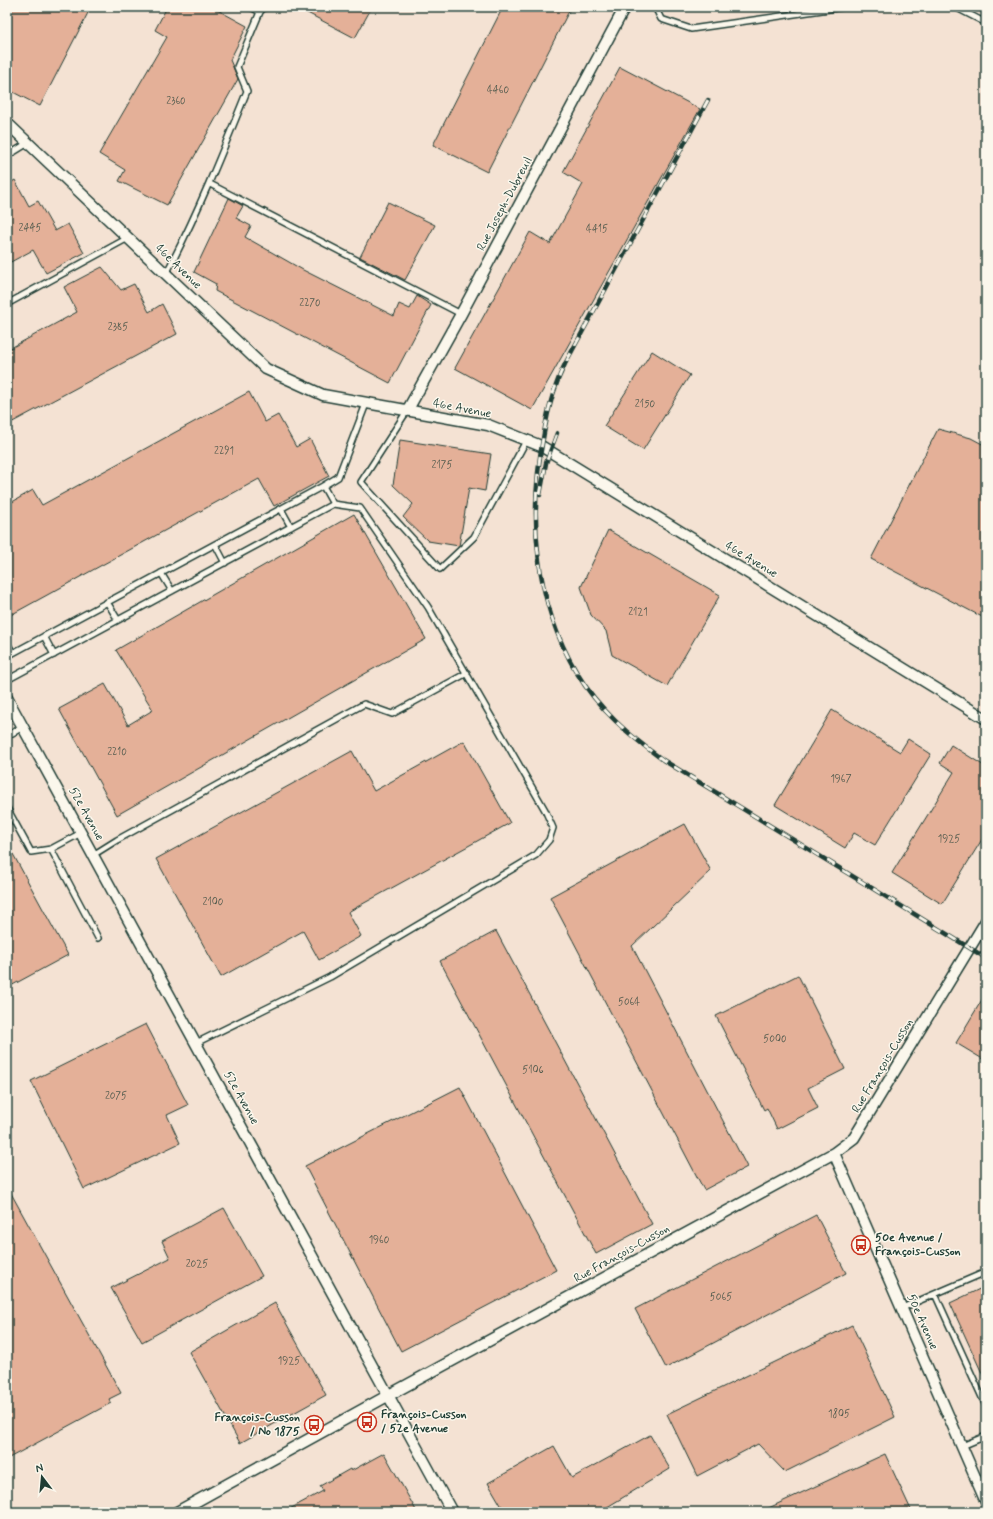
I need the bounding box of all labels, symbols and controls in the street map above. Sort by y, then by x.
house number: 4460 [487,84,509,97]
house number: 2360 [166,95,186,108]
street label: Rue Joseph-Dubreuil [473,154,537,254]
house number: 2445 [19,222,41,235]
house number: 4415 [586,223,608,236]
street label: 46e Avenue [151,241,205,293]
house number: 2270 [299,297,321,310]
house number: 2385 [108,321,128,334]
street label: 46e Avenue [432,396,492,422]
house number: 2150 [635,398,656,411]
house number: 2291 [214,445,234,458]
house number: 2175 [432,459,452,472]
street label: 46e Avenue [722,538,780,582]
house number: 2121 [628,606,648,619]
house number: 2210 [107,746,127,759]
house number: 1967 [830,773,852,786]
street label: 52e Avenue [65,784,107,844]
house number: 1925 [938,833,960,846]
house number: 2100 [203,896,224,909]
house number: 5064 [618,996,640,1009]
street label: Rue François-Cusson [849,1016,917,1116]
house number: 5000 [763,1033,787,1046]
house number: 5106 [522,1064,544,1077]
street label: 52e Avenue [220,1068,262,1128]
house number: 2075 [105,1090,127,1103]
street label: Rue François-Cusson [571,1221,673,1287]
place label: 50e Avenue / François-Cusson [875,1230,961,1260]
house number: 1960 [369,1234,390,1247]
bus stop icon: 50e Avenue / François-Cusson [850,1234,872,1256]
house number: 2025 [186,1258,208,1271]
house number: 5065 [710,1291,732,1304]
street label: 50e Avenue [903,1292,941,1352]
house number: 1925 [278,1355,300,1368]
place label: François-Cusson / 52e Avenue [381,1407,467,1437]
house number: 1805 [828,1407,850,1421]
place label: François-Cusson / No 1875 [214,1410,301,1440]
bus stop icon: François-Cusson / 52e Avenue [356,1411,378,1433]
bus stop icon: François-Cusson / No 1875 [303,1414,325,1436]
north arrow [22,1457,62,1497]
text: N [34,1461,45,1476]

